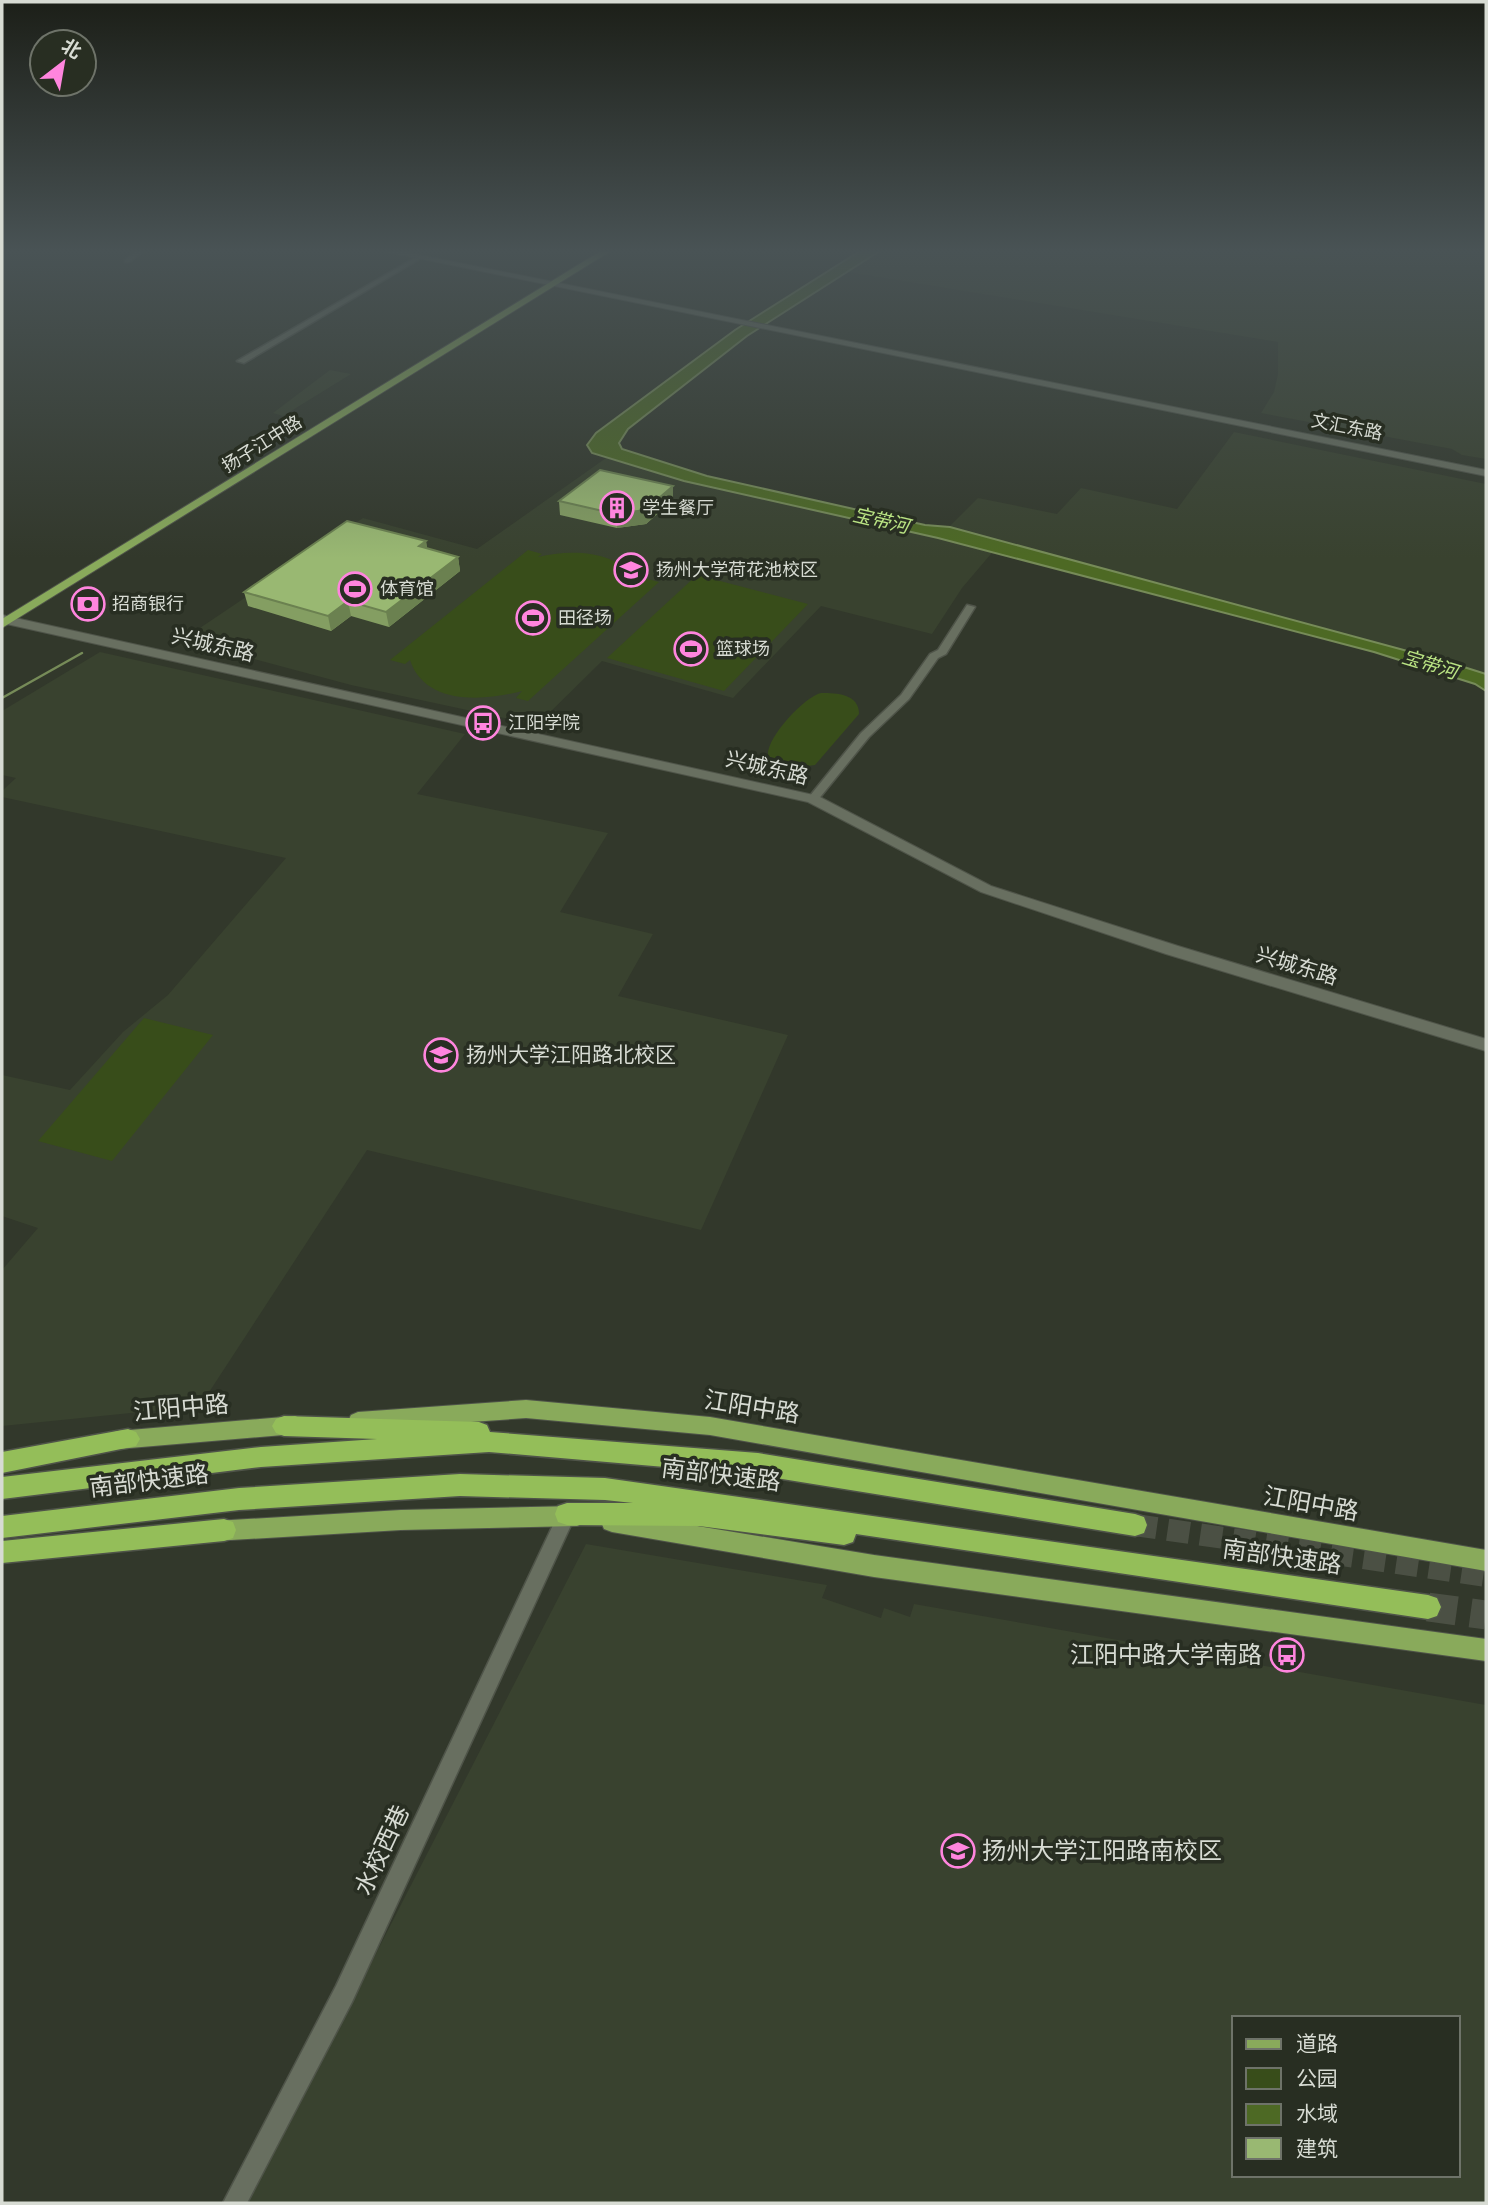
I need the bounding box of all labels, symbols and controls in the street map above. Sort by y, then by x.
north arrow [28,28,98,98]
text: 北 [56,33,86,65]
street label: 文汇东路 [1309,408,1385,446]
street label: 扬子江中路 [217,410,307,478]
building icon: 学生餐厅 [598,489,636,527]
place label: 学生餐厅 [642,496,714,520]
water label: 宝带河 [850,502,915,541]
school or university icon: 扬州大学荷花池校区 [612,551,650,589]
place label: 扬州大学荷花池校区 [656,558,818,582]
sports icon: 体育馆 [336,570,374,608]
place label: 体育馆 [380,577,434,601]
bank icon: 招商银行 [69,585,107,623]
place label: 招商银行 [112,592,184,616]
sports icon: 田径场 [514,599,552,637]
place label: 田径场 [558,606,612,630]
street label: 兴城东路 [169,622,257,668]
sports icon: 篮球场 [672,630,710,668]
place label: 篮球场 [716,637,770,661]
water label: 宝带河 [1399,644,1465,687]
bus stop icon: 江阳学院 [464,704,502,742]
place label: 江阳学院 [508,711,580,735]
street label: 兴城东路 [723,745,811,791]
street label: 兴城东路 [1253,940,1341,992]
school or university icon: 扬州大学江阳路北校区 [422,1036,460,1074]
place label: 扬州大学江阳路北校区 [466,1041,676,1069]
street label: 江阳中路 [702,1384,802,1430]
street label: 江阳中路 [132,1388,230,1428]
street label: 南部快速路 [659,1452,783,1498]
street label: 南部快速路 [87,1458,211,1504]
street label: 江阳中路 [1261,1480,1361,1528]
street label: 南部快速路 [1220,1533,1344,1581]
bus stop icon: 江阳中路大学南路 [1268,1636,1306,1674]
place label: 江阳中路大学南路 [1070,1639,1262,1671]
street label: 水校西巷 [347,1800,417,1900]
school or university icon: 扬州大学江阳路南校区 [939,1832,977,1870]
place label: 扬州大学江阳路南校区 [982,1835,1222,1867]
legend [1232,2016,1460,2177]
text: 道路 [1296,2030,1338,2058]
text: 公园 [1296,2065,1338,2093]
text: 水域 [1296,2100,1338,2128]
text: 建筑 [1296,2135,1338,2163]

